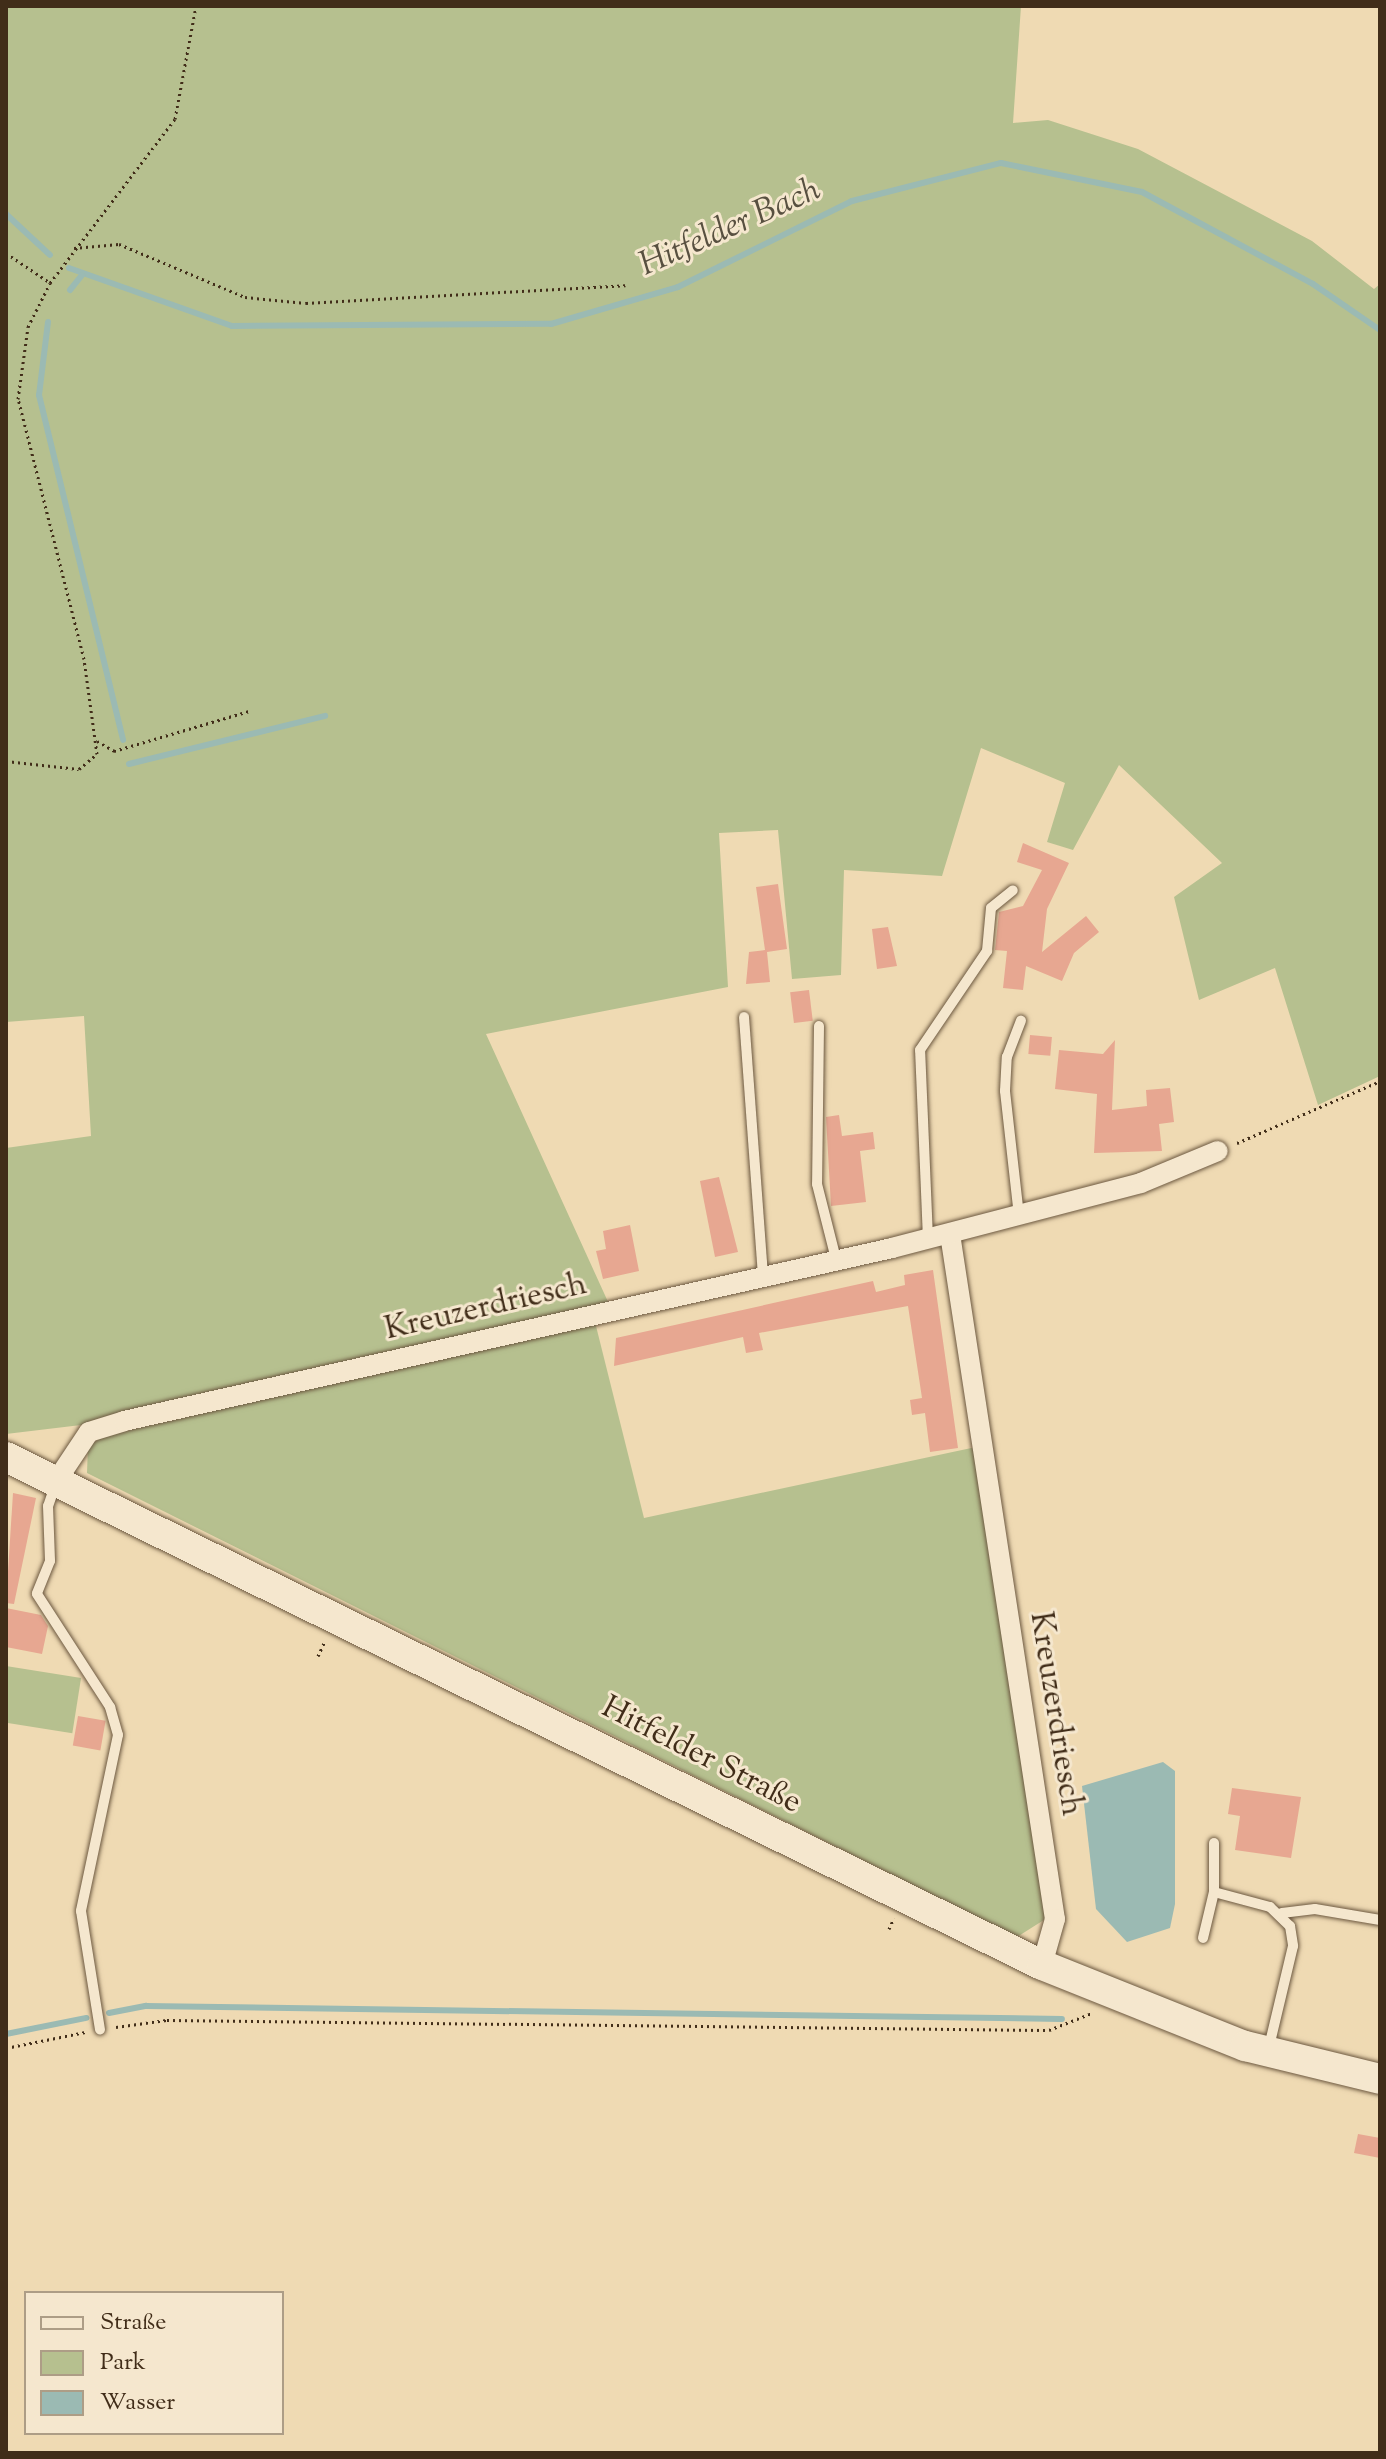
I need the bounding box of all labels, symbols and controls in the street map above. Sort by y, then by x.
water label: Hitfelder Bach [633,170,827,286]
street label: Kreuzerdriesch [381,1266,591,1350]
street label: Kreuzerdriesch [1020,1609,1090,1819]
street label: Hitfelder Straße [595,1689,807,1823]
legend [24,2291,284,2435]
text: Straße [100,2306,166,2340]
text: Park [100,2346,146,2380]
text: Wasser [100,2386,175,2420]

